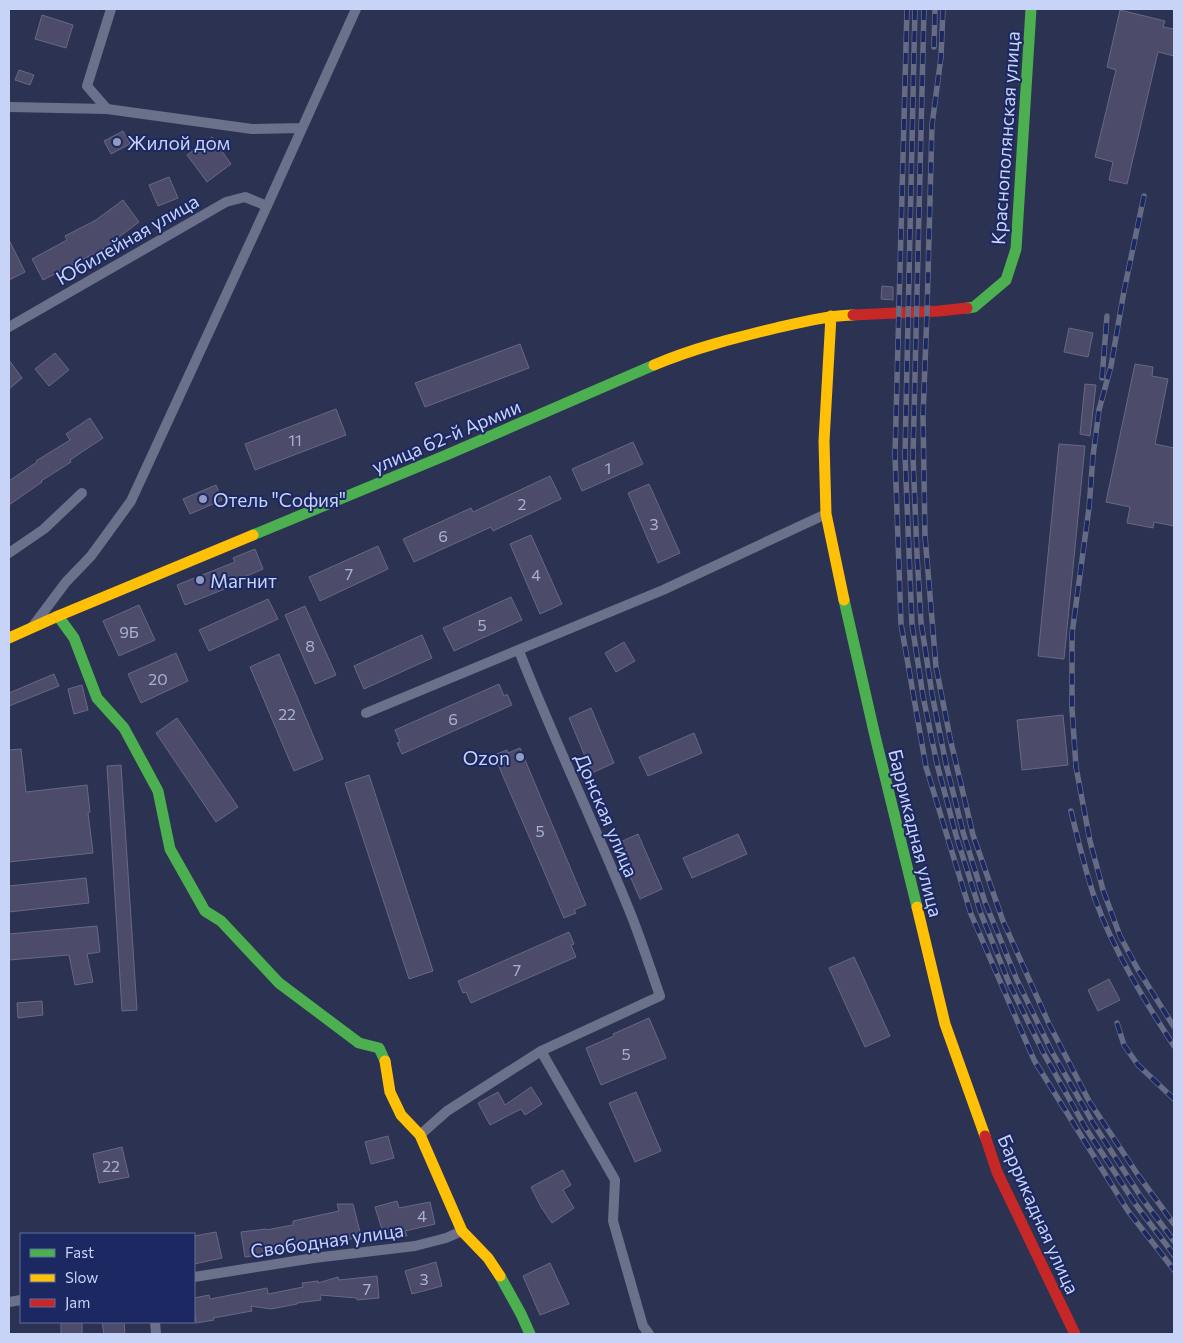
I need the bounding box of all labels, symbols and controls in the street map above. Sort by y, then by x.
street label: Краснополянская улица [986,30,1024,246]
place label: Жилой дом [127,131,230,154]
marker: Жилой дом [111,136,123,148]
street label: Юбилейная улица [51,189,203,289]
street label: улица 62-й Армии [368,394,524,478]
house number: 11 [288,430,302,449]
house number: 1 [605,458,611,477]
place label: Отель "София" [213,488,346,511]
marker: Отель "София" [197,493,209,505]
house number: 2 [518,494,527,513]
house number: 3 [649,514,659,533]
house number: 6 [438,526,448,545]
house number: 7 [345,564,353,583]
house number: 4 [531,565,541,584]
place label: Магнит [210,569,277,592]
marker: Магнит [194,574,206,586]
house number: 5 [477,615,487,634]
house number: 9Б [119,622,139,641]
house number: 8 [305,636,315,655]
house number: 20 [148,669,168,688]
house number: 22 [278,704,296,723]
house number: 6 [448,709,458,728]
place label: Ozon [463,746,510,769]
street label: Баррикадная улица [884,747,948,919]
street label: Донская улица [571,750,643,880]
marker: Ozon [514,751,526,763]
house number: 5 [535,821,545,840]
house number: 7 [513,960,521,979]
house number: 5 [621,1044,631,1063]
street label: Баррикадная улица [993,1131,1085,1297]
house number: 22 [102,1156,120,1175]
house number: 4 [417,1206,427,1225]
street label: Свободная улица [249,1218,405,1262]
legend [20,1233,195,1323]
text: Fast [65,1243,94,1261]
text: Slow [65,1268,98,1286]
house number: 3 [419,1269,429,1288]
house number: 7 [363,1279,371,1298]
text: Jam [65,1293,90,1311]

